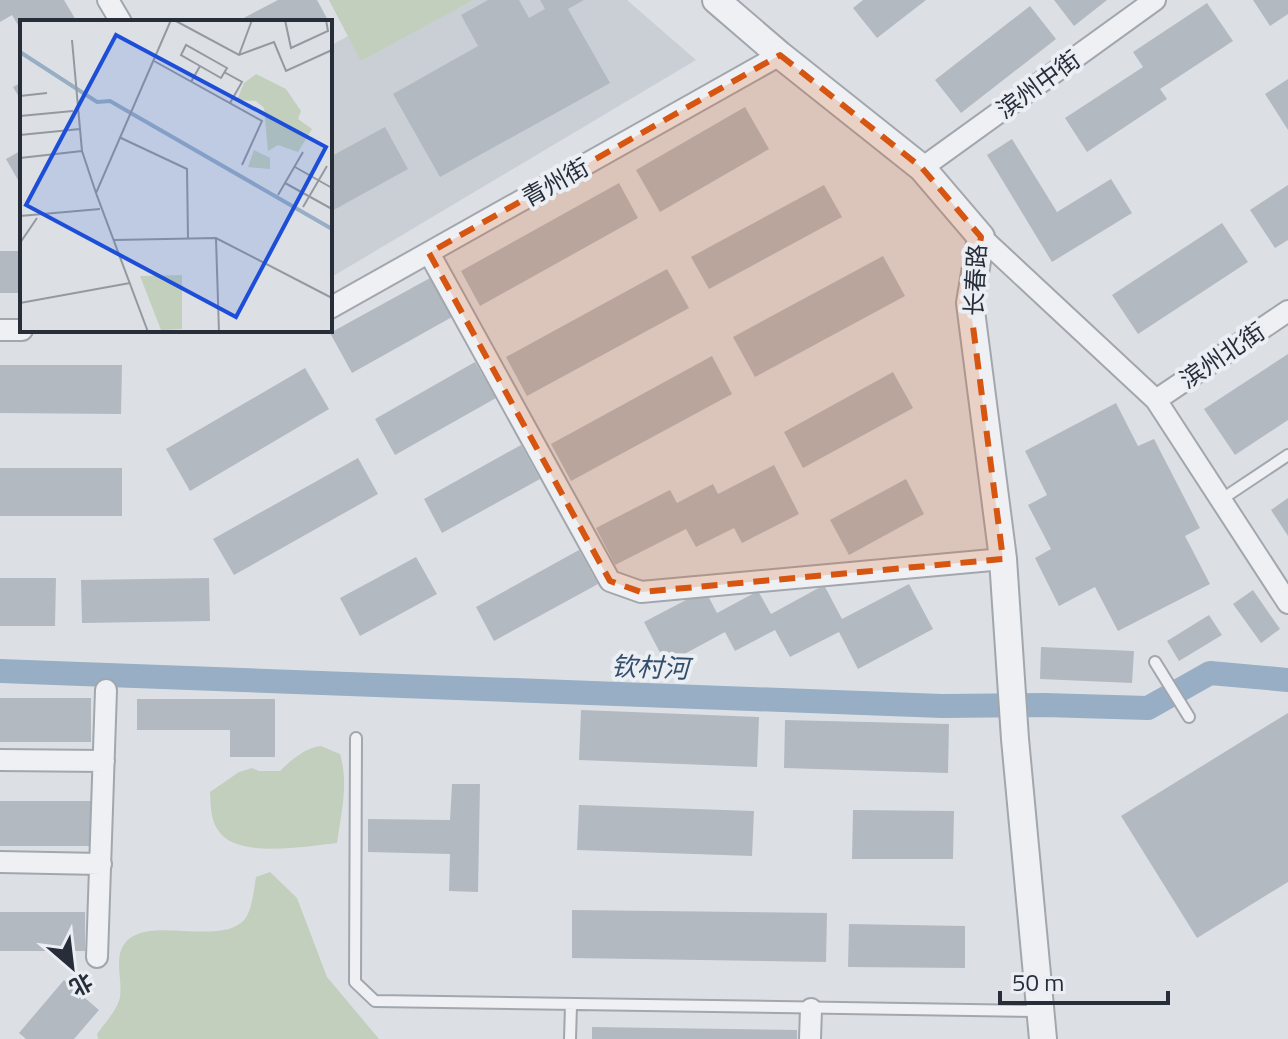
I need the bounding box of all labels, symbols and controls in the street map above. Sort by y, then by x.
inset map [20,20,332,332]
street label: 滨州中街 [989,41,1087,127]
street label: 青州街 [515,149,595,215]
street label: 长春路 [955,243,995,317]
street label: 滨州北街 [1172,313,1272,397]
water label: 钦村河 [610,646,695,688]
north arrow [32,927,112,1007]
scale bar [1000,955,1168,1005]
text: 北 [64,964,99,1005]
text: 50 m [1012,964,1064,1000]

